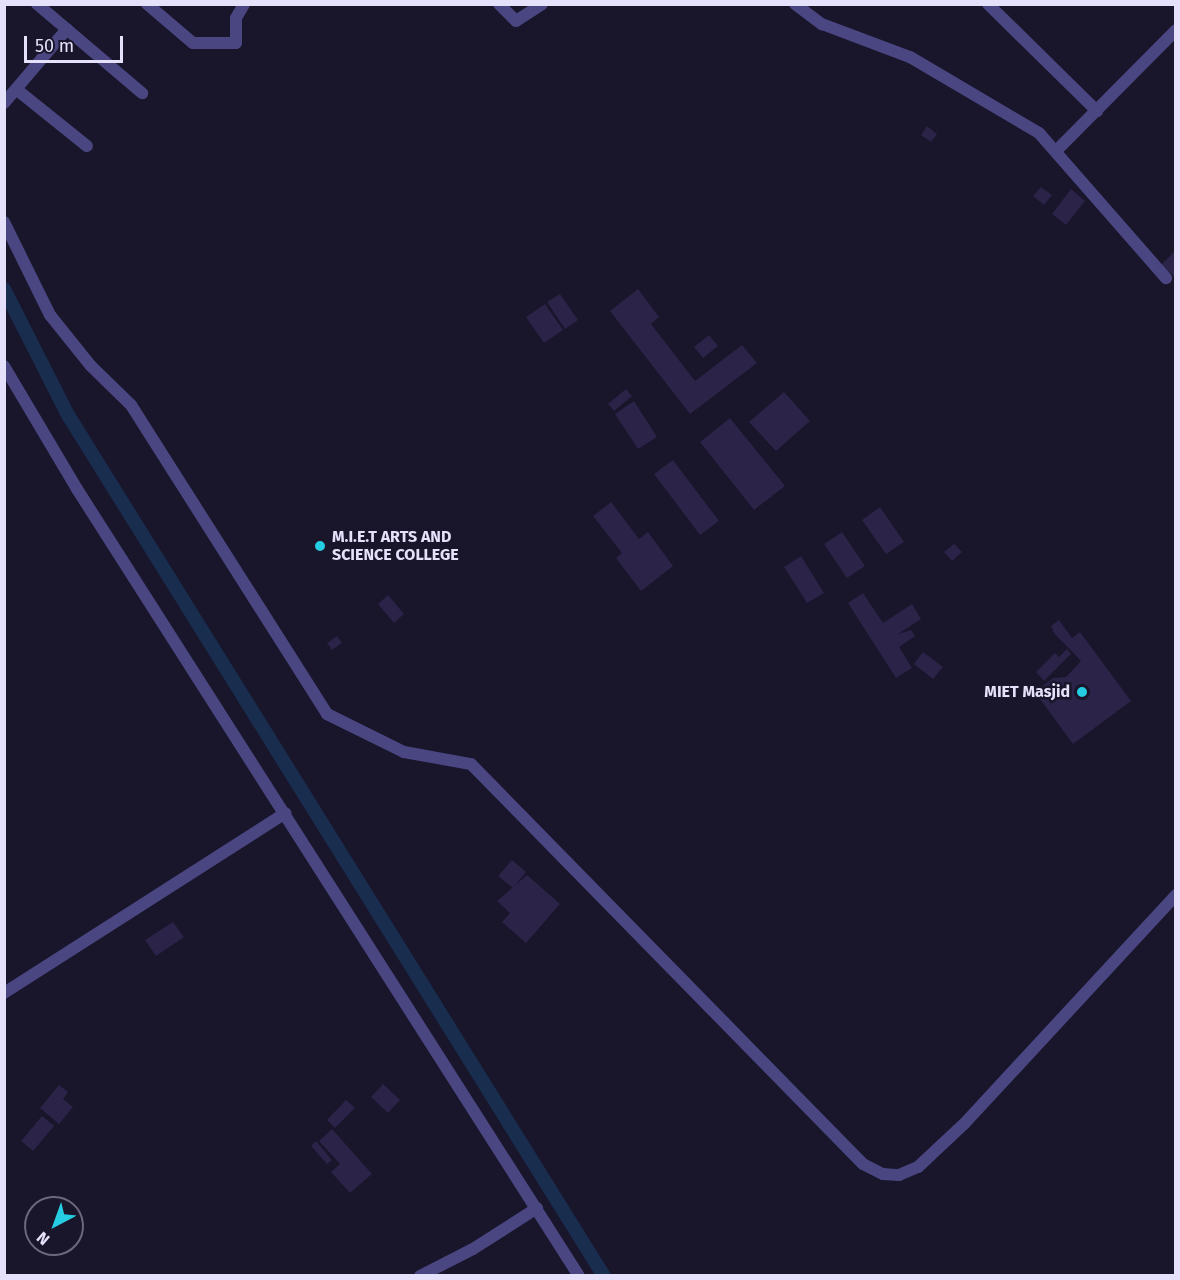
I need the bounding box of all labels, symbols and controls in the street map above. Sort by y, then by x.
scale bar [27,24,126,62]
text: 50 m [35,35,74,57]
place label: M.I.E.T ARTS AND SCIENCE COLLEGE [332,527,459,565]
marker: M.I.E.T ARTS AND SCIENCE COLLEGE [313,539,327,553]
place label: MIET Masjid [984,682,1070,702]
marker: MIET Masjid [1075,685,1089,699]
north arrow [24,1196,84,1256]
text: N [33,1228,53,1249]

